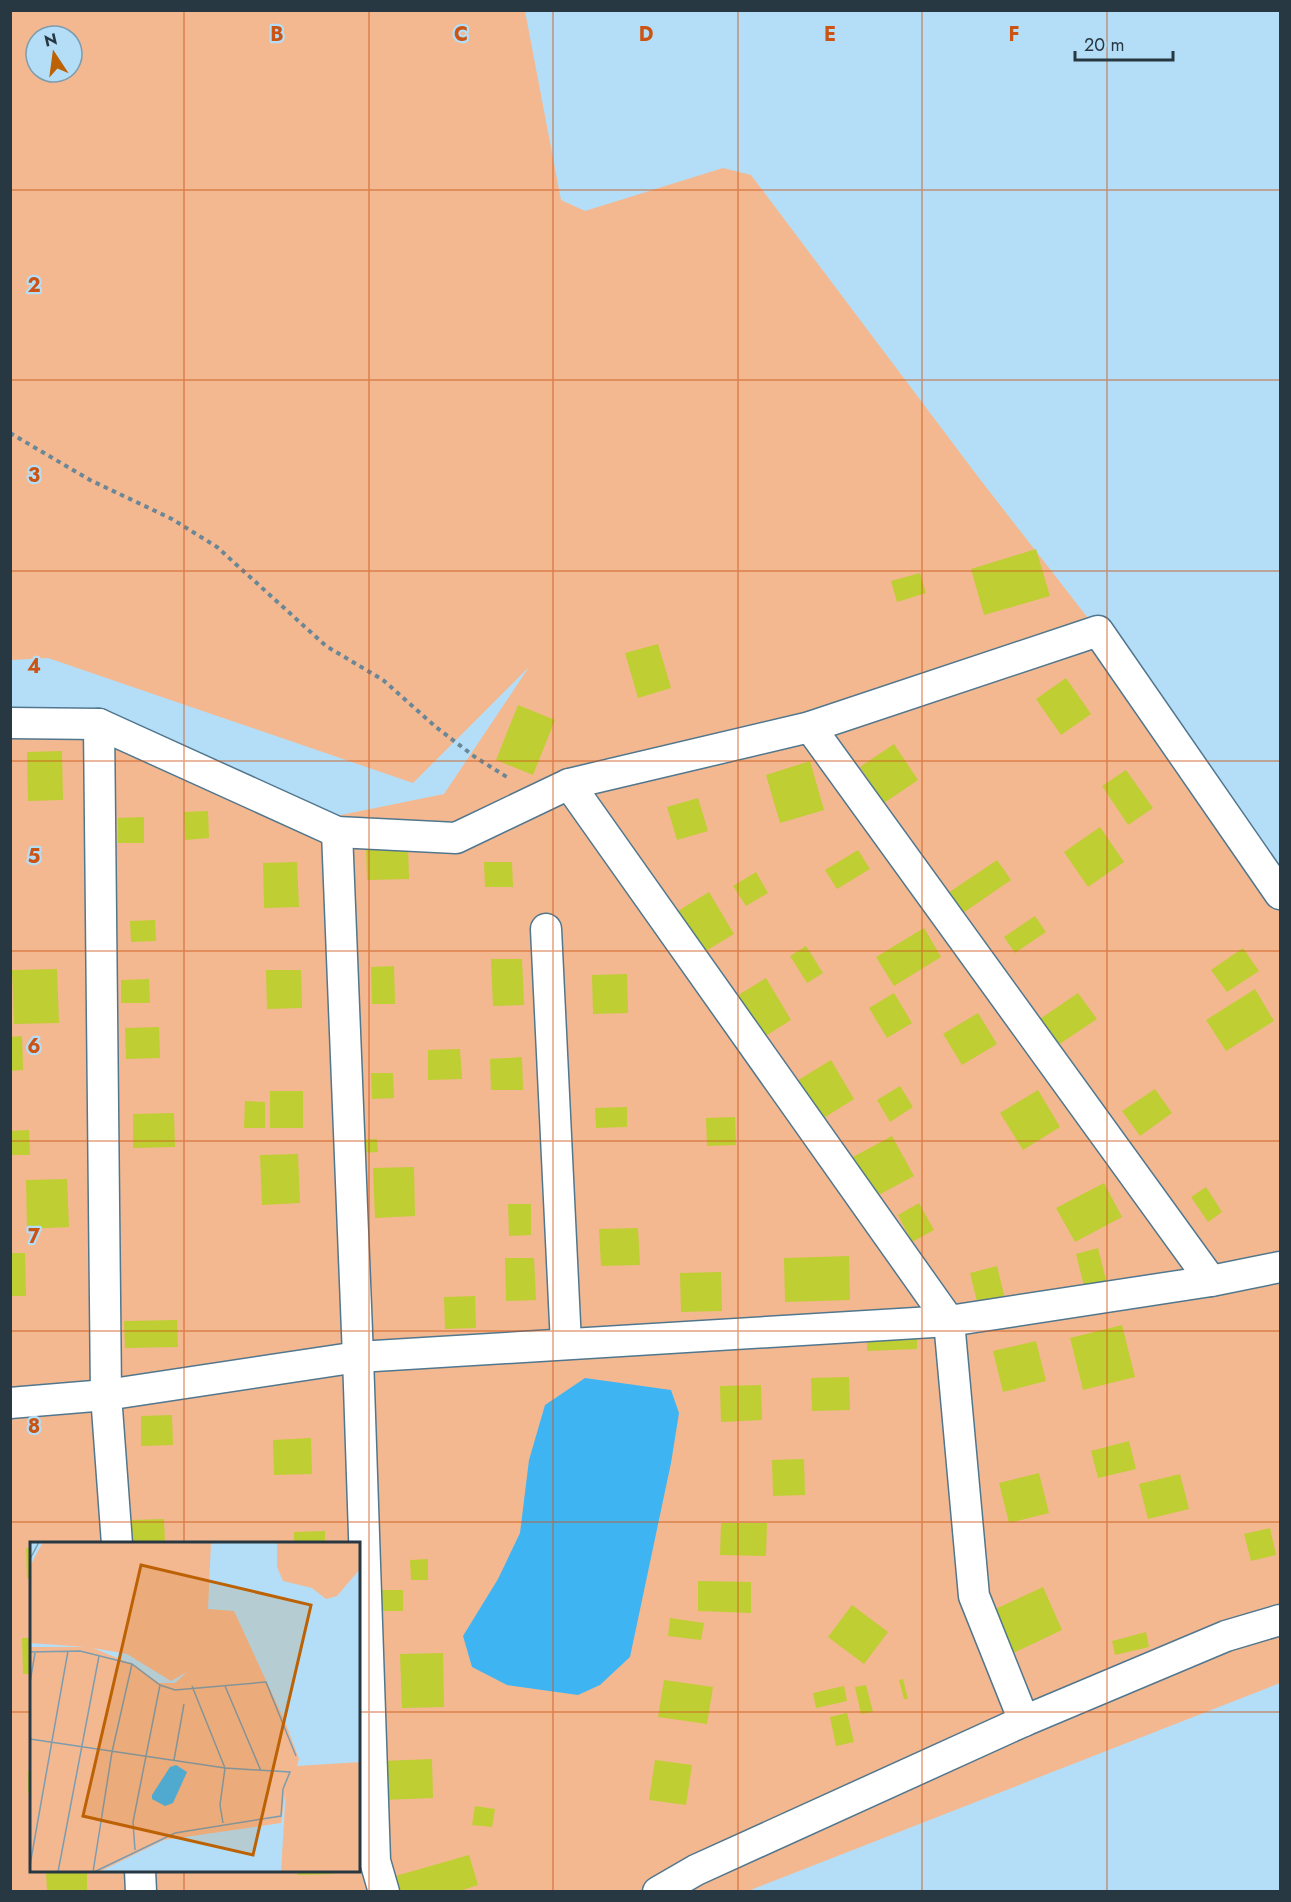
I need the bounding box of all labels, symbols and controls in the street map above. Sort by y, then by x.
text: B [270,20,284,49]
text: C [454,20,468,49]
text: D [639,20,653,49]
text: E [824,20,836,49]
text: F [1008,20,1020,49]
north arrow [24,24,84,84]
scale bar [1075,24,1172,62]
text: N [42,27,60,53]
text: 20 m [1084,32,1124,58]
text: 2 [27,271,41,300]
text: 3 [28,461,40,490]
text: 4 [27,652,41,681]
text: 5 [28,842,41,871]
text: 6 [27,1032,41,1061]
text: 7 [28,1222,41,1251]
text: 8 [28,1412,40,1441]
inset map [30,1542,360,1872]

